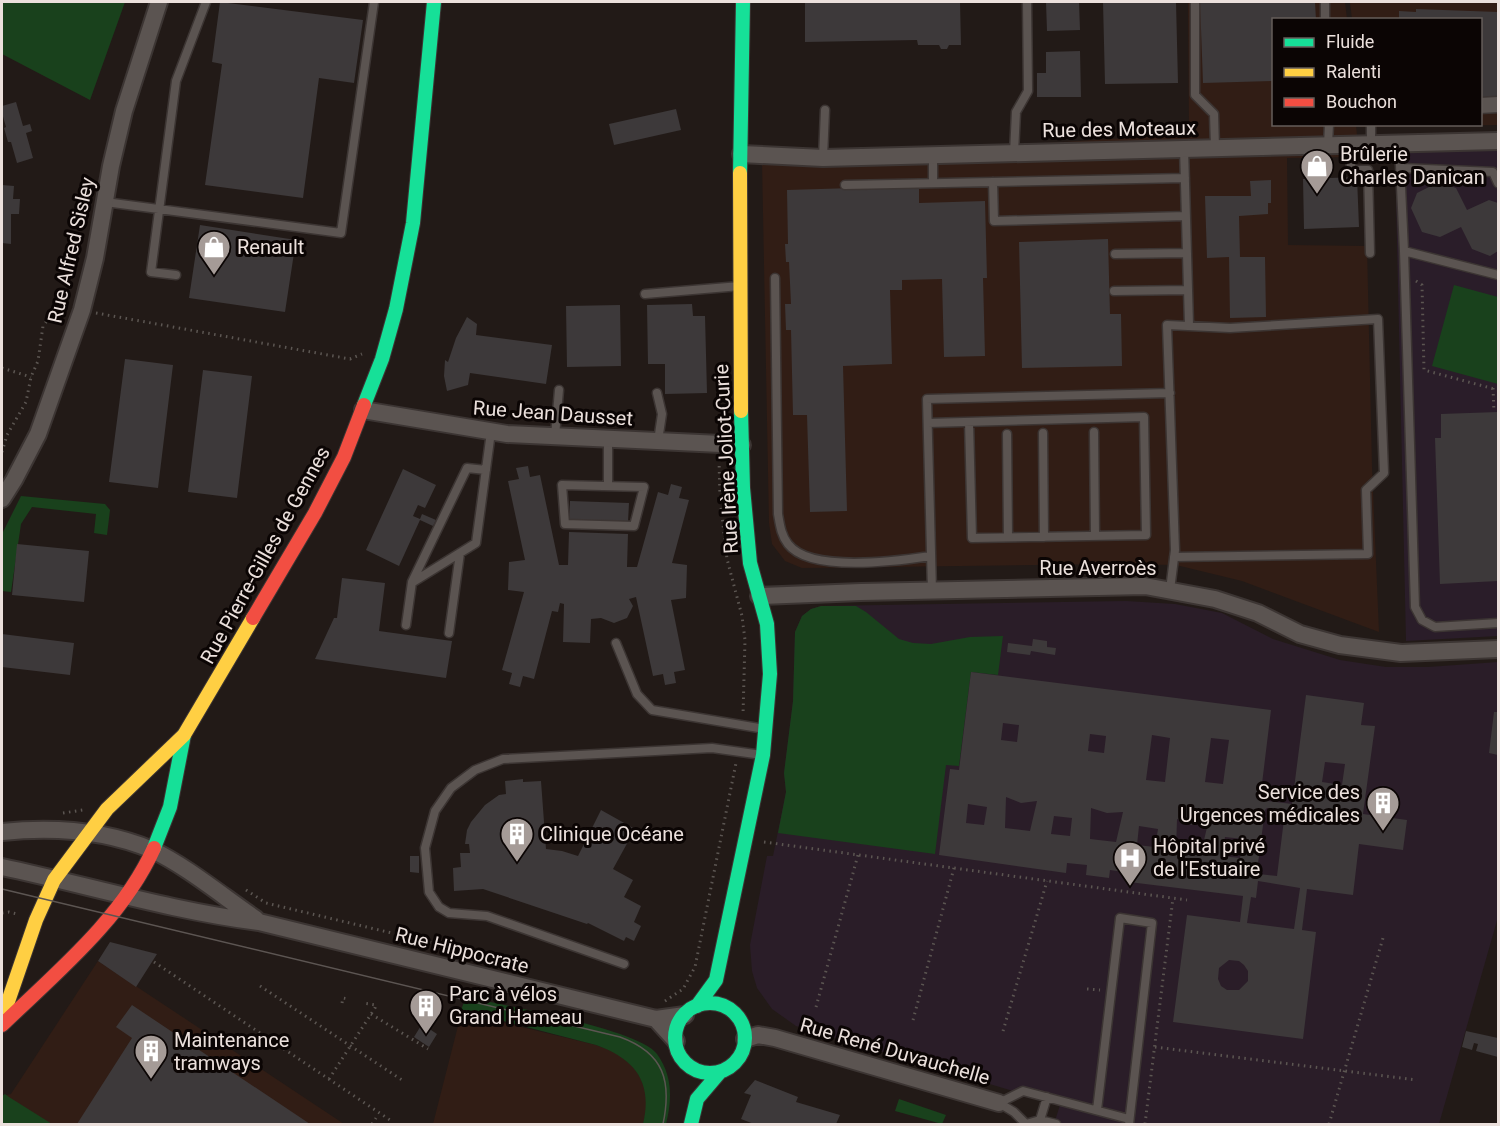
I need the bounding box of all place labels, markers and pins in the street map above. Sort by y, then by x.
place label: Brûlerie Charles Danican [1340,142,1485,189]
shop icon: Brûlerie Charles Danican [1299,148,1335,195]
shop icon: Renault [196,229,232,276]
place label: Renault [237,235,304,259]
place label: Service des Urgences médicales [1180,780,1360,827]
building icon: Service des Urgences médicales [1365,785,1401,832]
building icon: Clinique Océane [499,816,535,863]
place label: Clinique Océane [540,822,684,846]
place label: Hôpital privé de l'Estuaire [1153,834,1265,881]
hospital icon: Hôpital privé de l'Estuaire [1112,840,1148,887]
place label: Parc à vélos Grand Hameau [449,982,582,1029]
building icon: Parc à vélos Grand Hameau [408,988,444,1035]
place label: Maintenance tramways [174,1028,289,1075]
building icon: Maintenance tramways [133,1033,169,1080]

